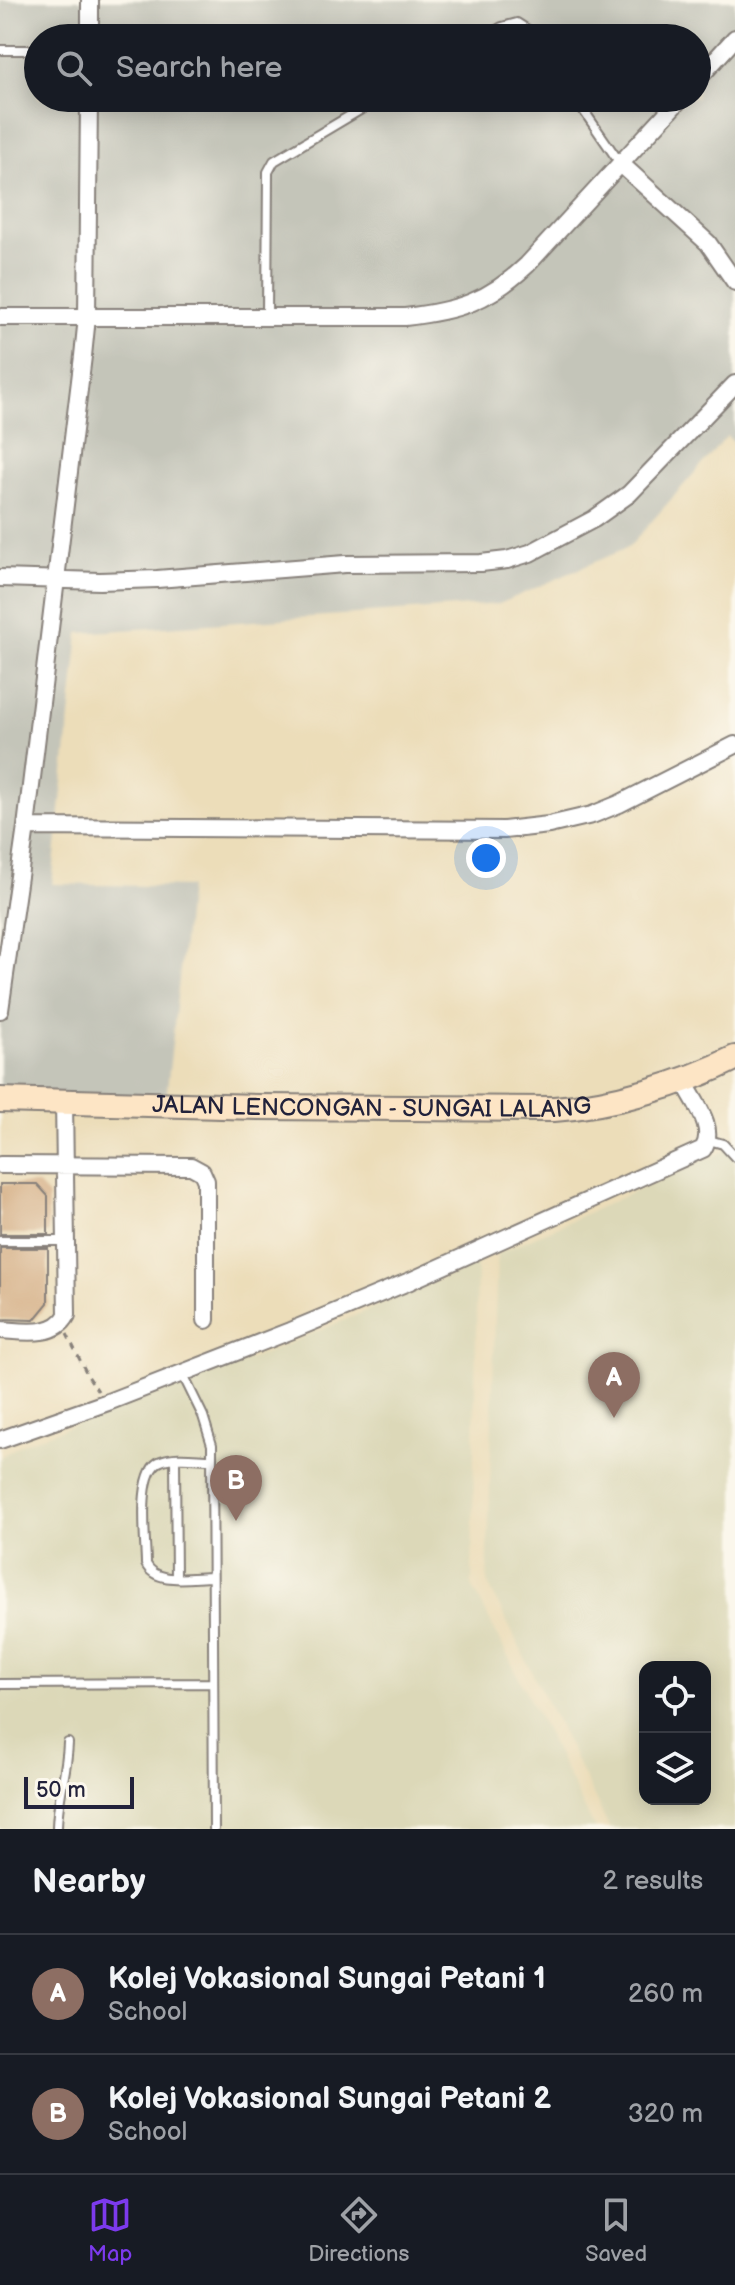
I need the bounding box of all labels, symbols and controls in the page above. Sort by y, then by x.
search box [24,24,711,112]
icon: search [52,46,96,90]
text: Search here [116,50,282,86]
your location [466,838,506,878]
street label: JALAN LENCONGAN - SUNGAI LALANG [152,1090,593,1124]
pin: A [588,1352,640,1418]
pin: B [210,1455,262,1521]
map controls [639,1661,711,1805]
button: locate [639,1661,711,1733]
button: layers [639,1733,711,1805]
scale bar [24,1773,134,1809]
text: 50 m [36,1777,86,1804]
text: Nearby [32,1861,146,1902]
text: 2 results [603,1866,703,1897]
text: Kolej Vokasional Sungai Petani 1 [108,1961,546,1997]
text: A [50,1979,66,2010]
text: 260 m [628,1979,703,2010]
text: School [108,1997,187,2028]
text: Kolej Vokasional Sungai Petani 2 [108,2081,551,2117]
text: B [49,2099,67,2130]
text: 320 m [628,2099,703,2130]
text: School [108,2117,187,2148]
tab: Map [88,2193,132,2268]
tab: Directions [308,2193,409,2268]
tab: Saved [585,2193,647,2268]

